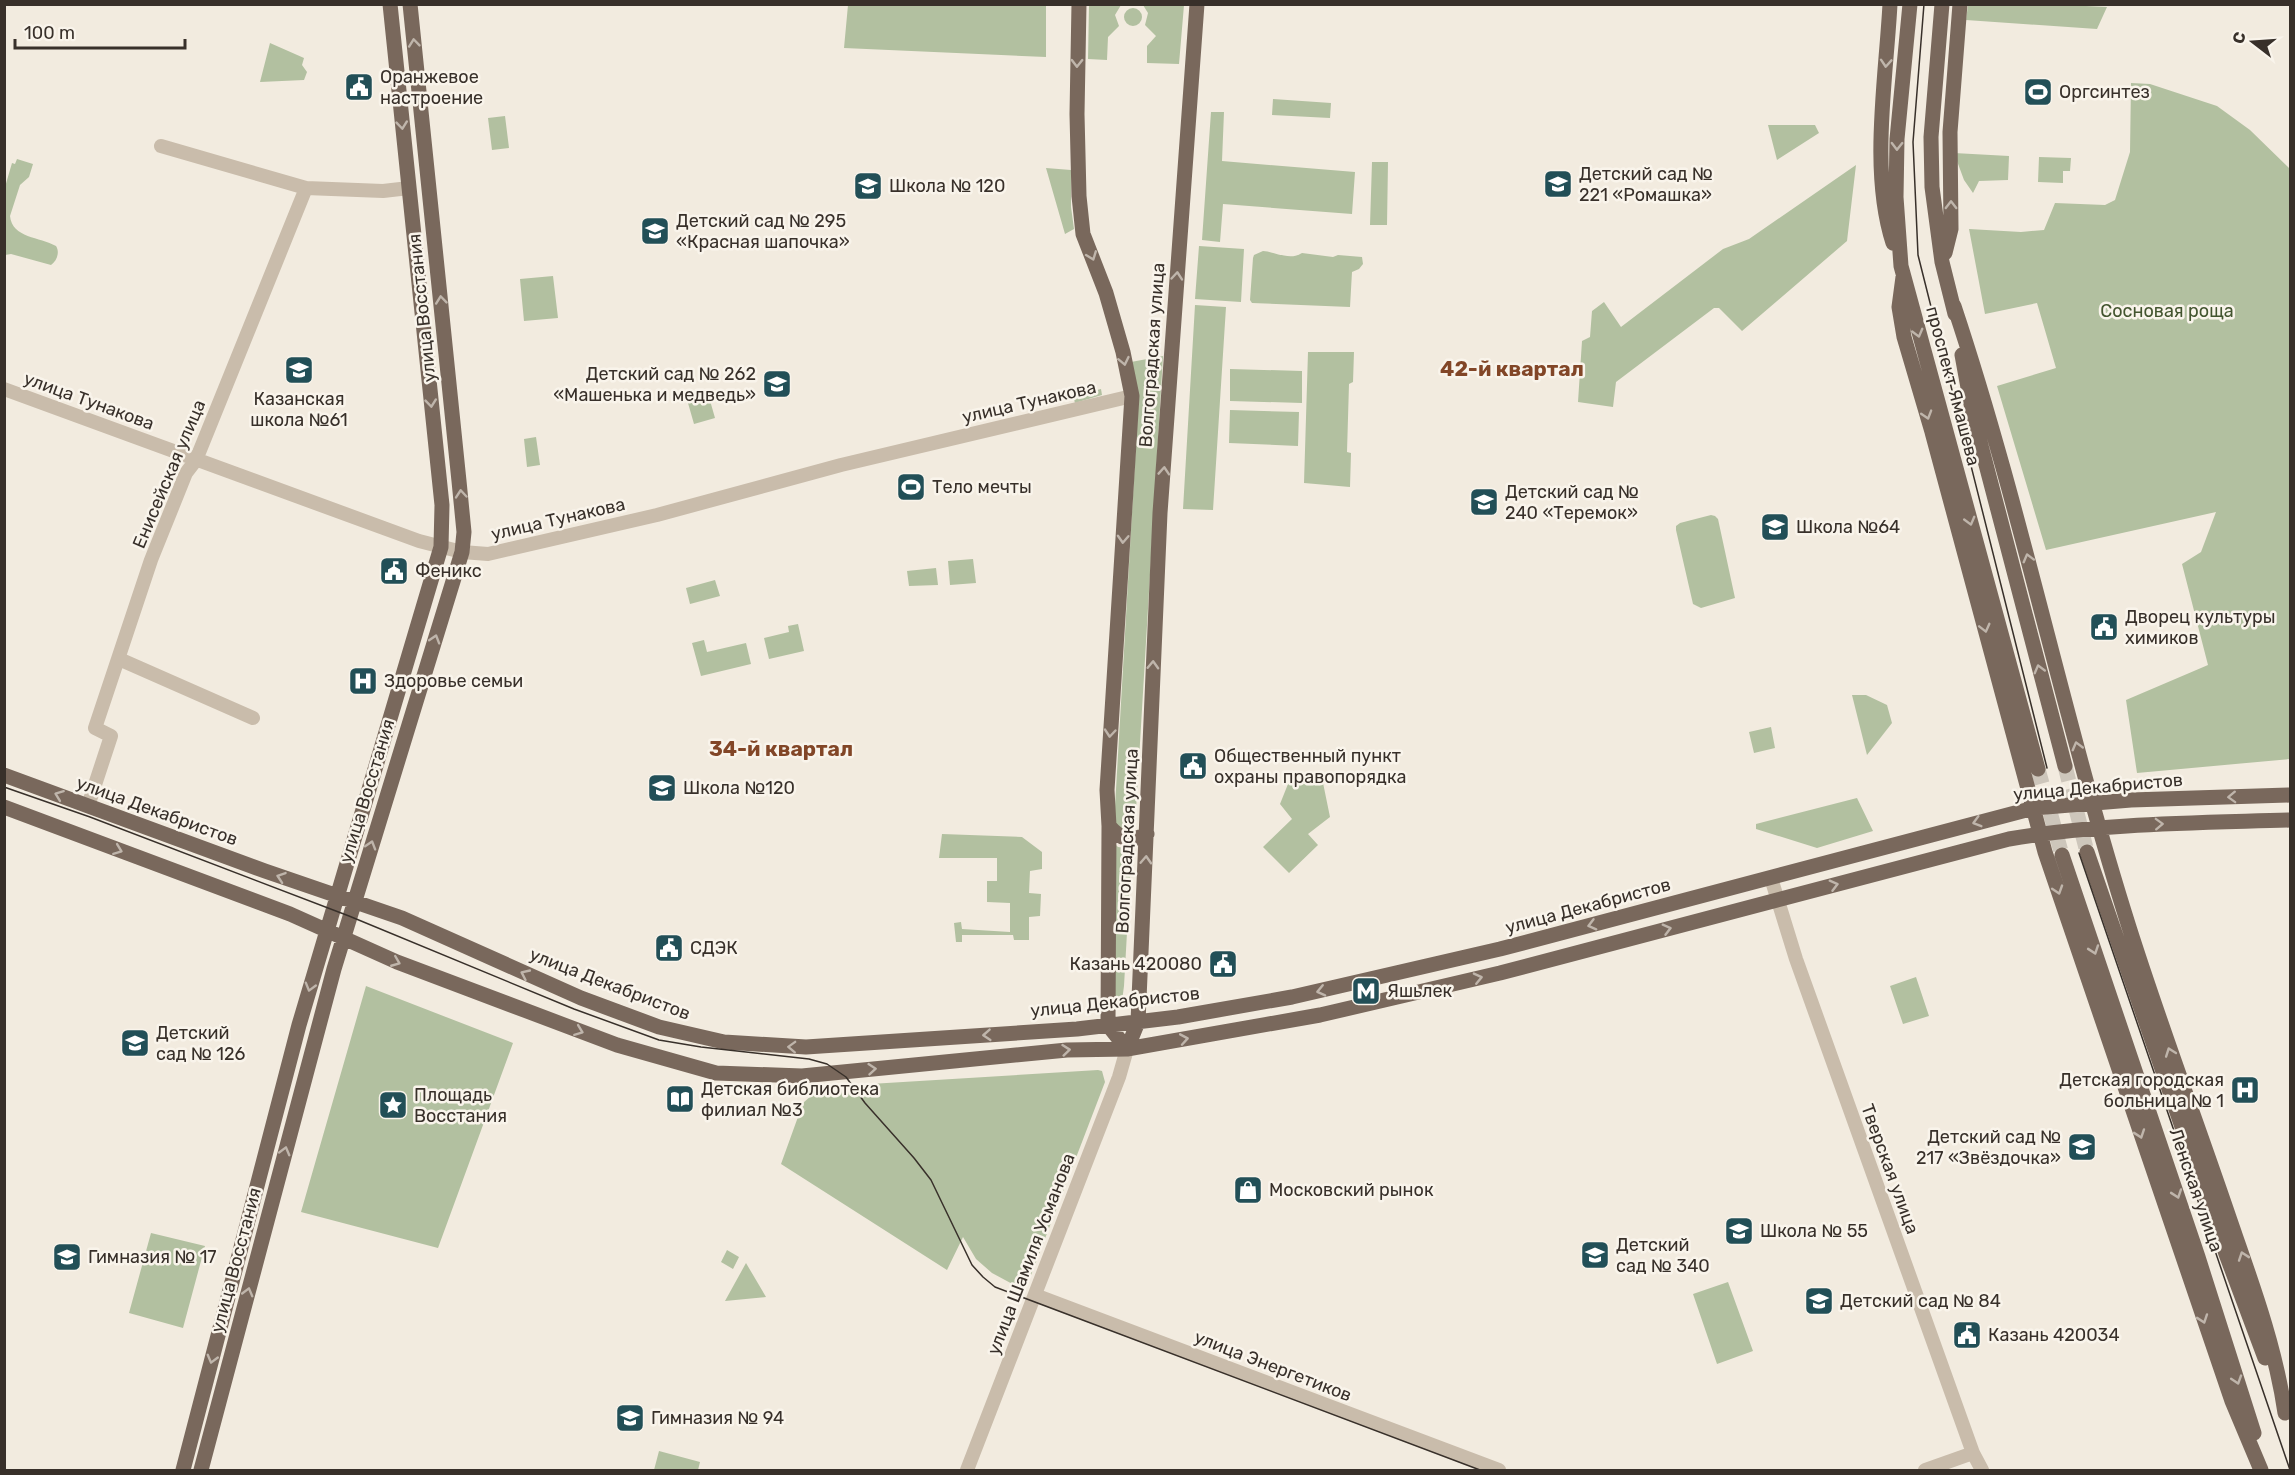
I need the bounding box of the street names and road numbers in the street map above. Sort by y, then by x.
street label: улица Восстания [403,233,441,383]
street label: Волгоградская улица [1135,262,1169,448]
street label: проспект Ямашева [1921,304,1985,468]
street label: улица Тунакова [21,367,157,435]
street label: улица Тунакова [960,376,1098,428]
street label: Енисейская улица [128,396,210,552]
street label: улица Тунакова [489,493,627,545]
street label: улица Восстания [335,716,399,866]
street label: Волгоградская улица [1111,748,1143,934]
street label: улица Декабристов [2012,769,2184,805]
street label: улица Декабристов [73,772,241,850]
street label: улица Декабристов [1503,873,1673,939]
street label: улица Декабристов [527,943,693,1025]
street label: улица Декабристов [1029,982,1201,1022]
street label: Тверская улица [1856,1101,1924,1237]
street label: Ленская улица [2165,1125,2227,1255]
street label: улица Шамиля Усманова [982,1150,1080,1358]
street label: улица Восстания [206,1185,266,1335]
street label: улица Энергетиков [1191,1326,1355,1406]

